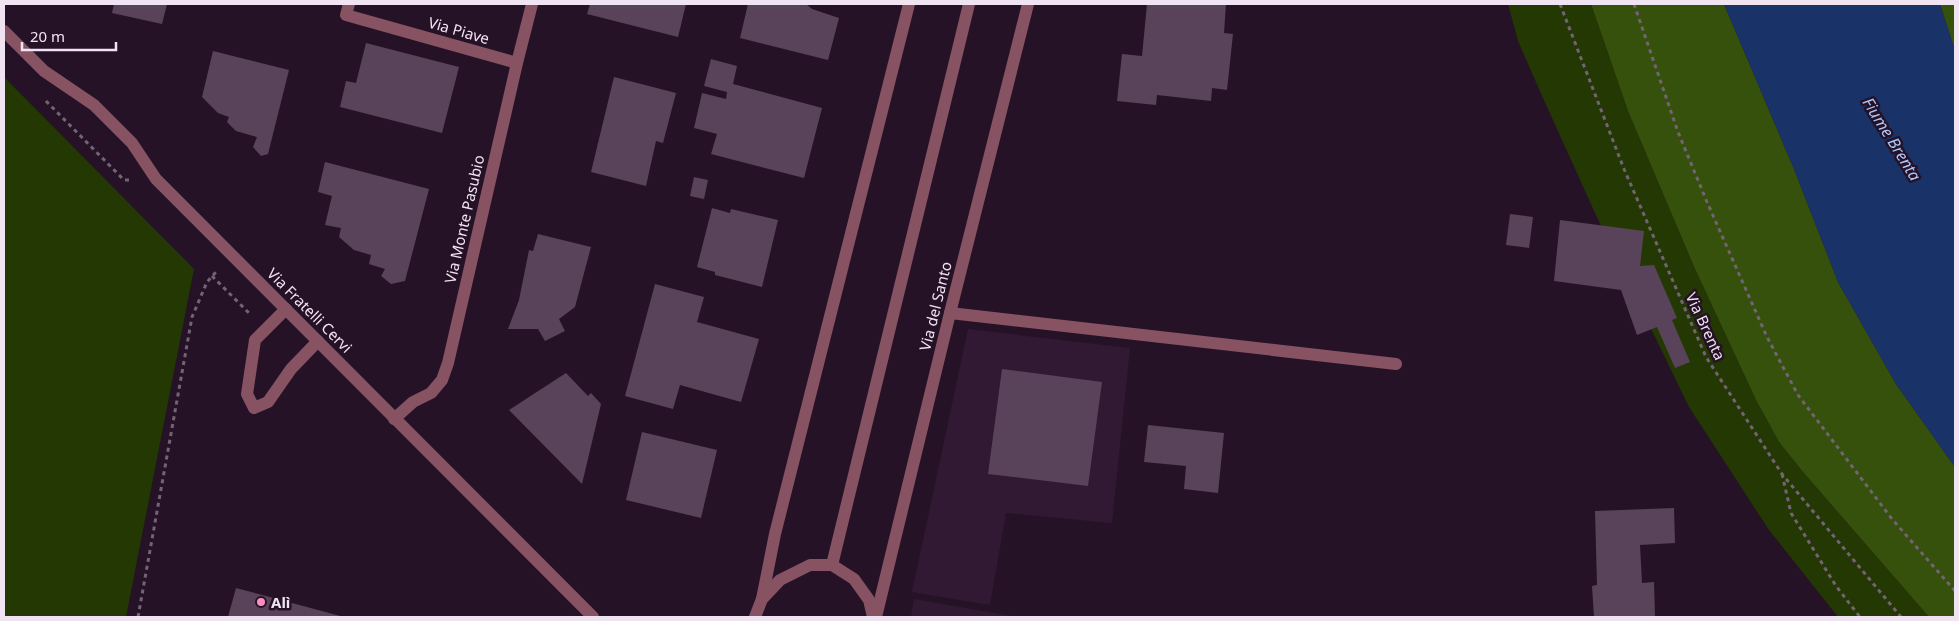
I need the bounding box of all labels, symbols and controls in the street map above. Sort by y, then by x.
street label: Via Piave [426,12,492,48]
scale bar [22,20,116,52]
text: 20 m [30,26,65,46]
water label: Fiume Brenta [1858,93,1926,185]
street label: Via Monte Pasubio [440,153,488,285]
street label: Via del Santo [914,259,956,353]
street label: Via Fratelli Cervi [263,263,357,357]
street label: Via Brenta [1682,289,1730,363]
place label: Alì [271,592,291,612]
marker: Alì [255,596,267,608]

